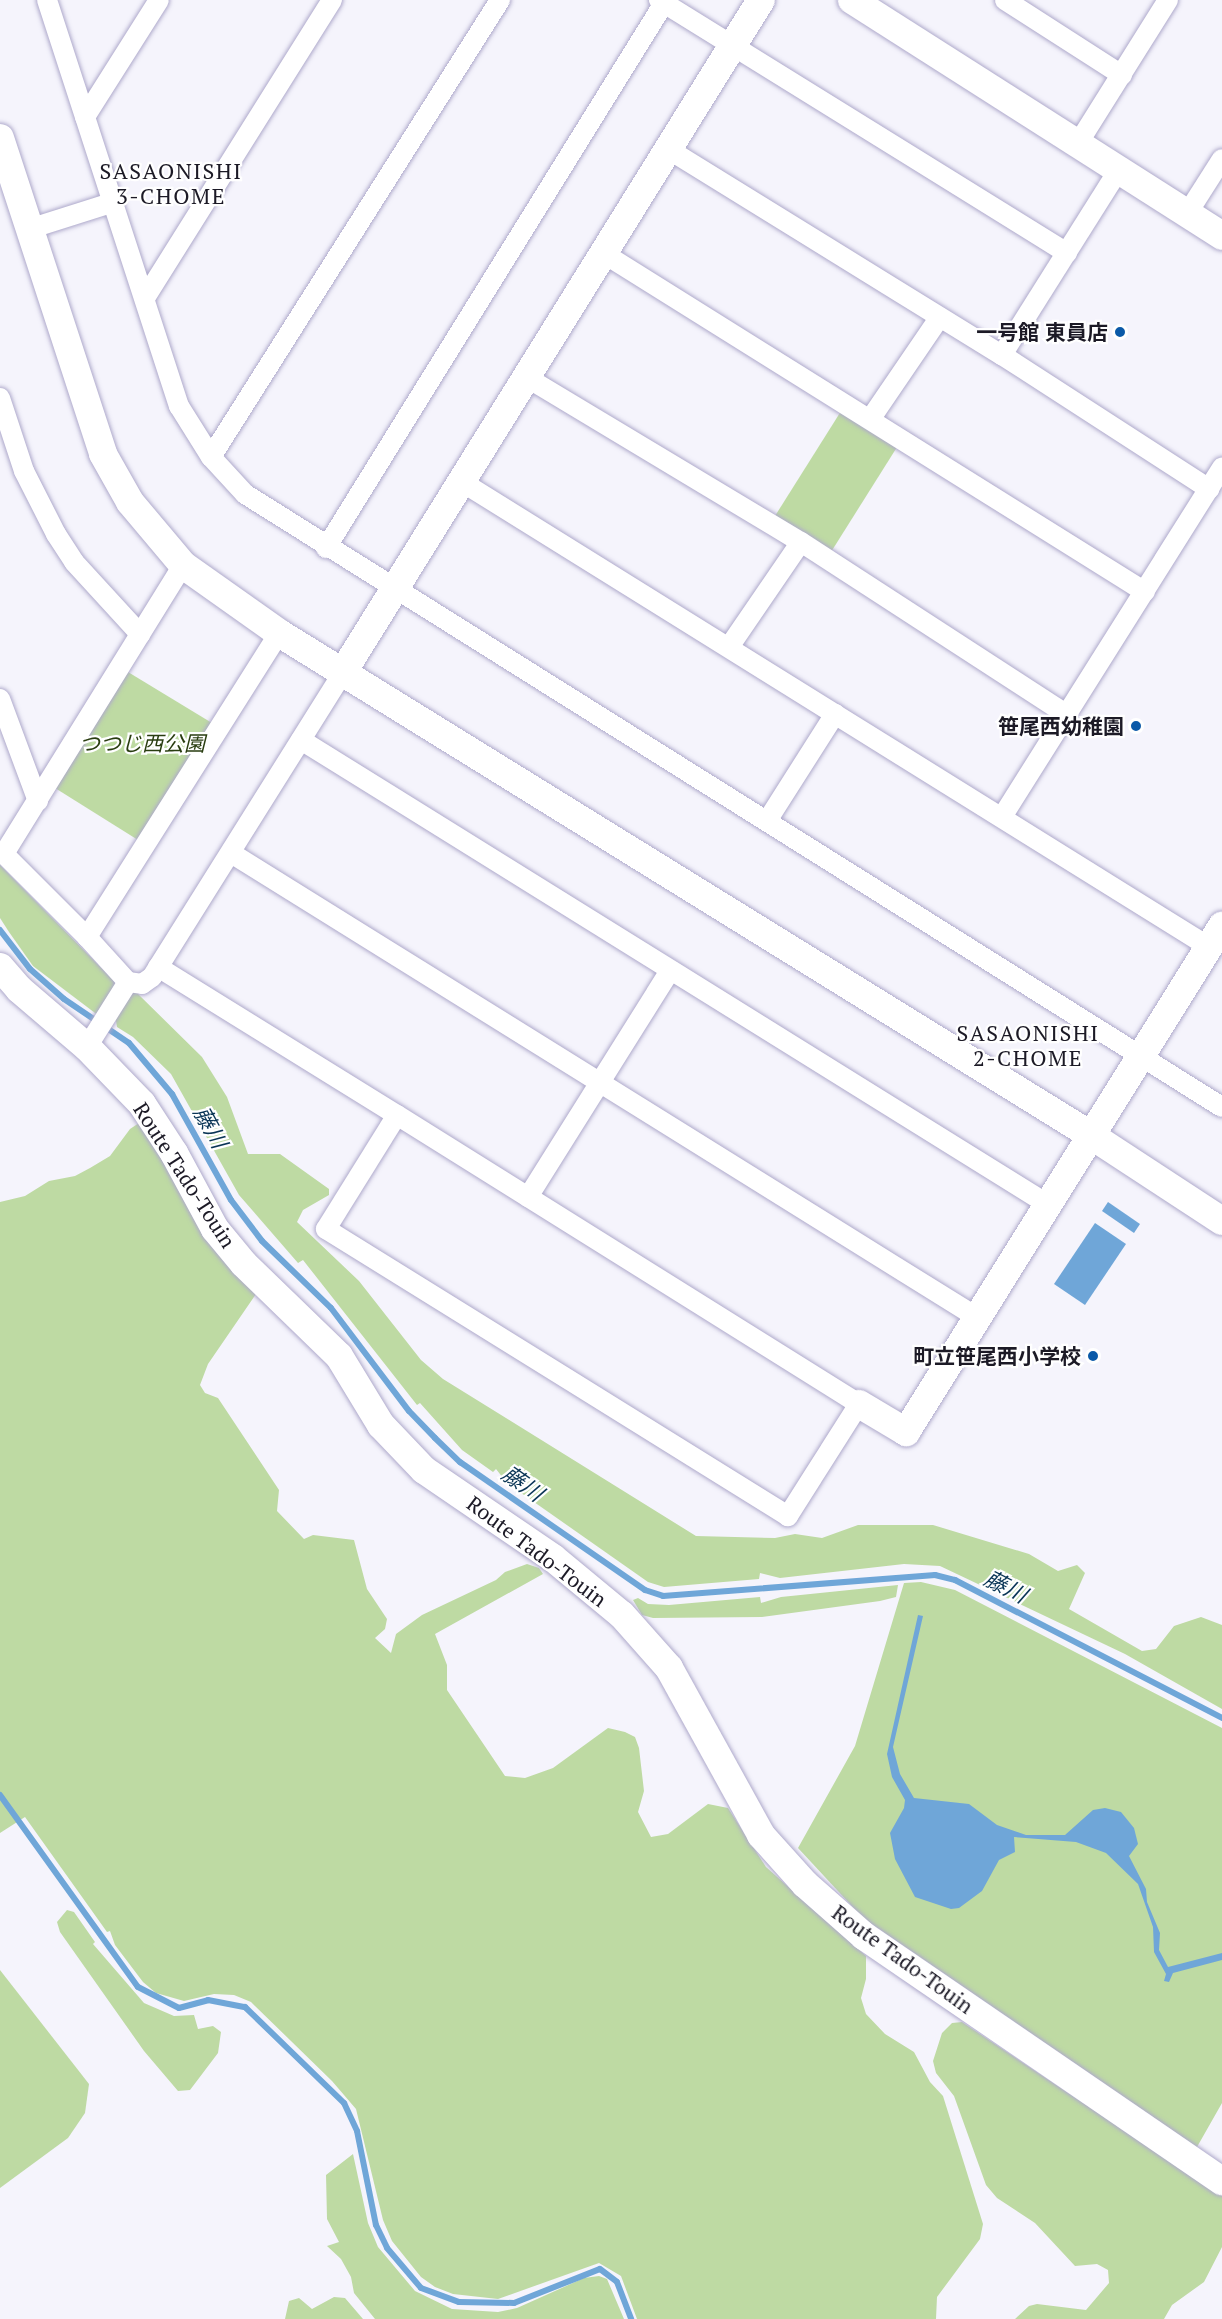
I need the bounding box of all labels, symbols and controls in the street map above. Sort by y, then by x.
district label: SASAONISHI 3-CHOME [99,157,243,208]
place label: 一号館 東員店 [976,319,1108,345]
marker: 一号館 東員店 [1113,325,1127,339]
place label: 笹尾西幼稚園 [998,713,1124,739]
marker: 笹尾西幼稚園 [1129,719,1143,733]
park label: つつじ西公園 [79,730,205,756]
district label: SASAONISHI 2-CHOME [956,1019,1100,1070]
street label: Route Tado-Touin [129,1098,241,1252]
water label: 藤川 [189,1101,233,1153]
place label: 町立笹尾西小学校 [913,1343,1081,1369]
marker: 町立笹尾西小学校 [1086,1349,1100,1363]
water label: 藤川 [497,1460,549,1506]
street label: Route Tado-Touin [462,1490,612,1612]
water label: 藤川 [980,1564,1032,1608]
street label: Route Tado-Touin [828,1899,978,2019]

